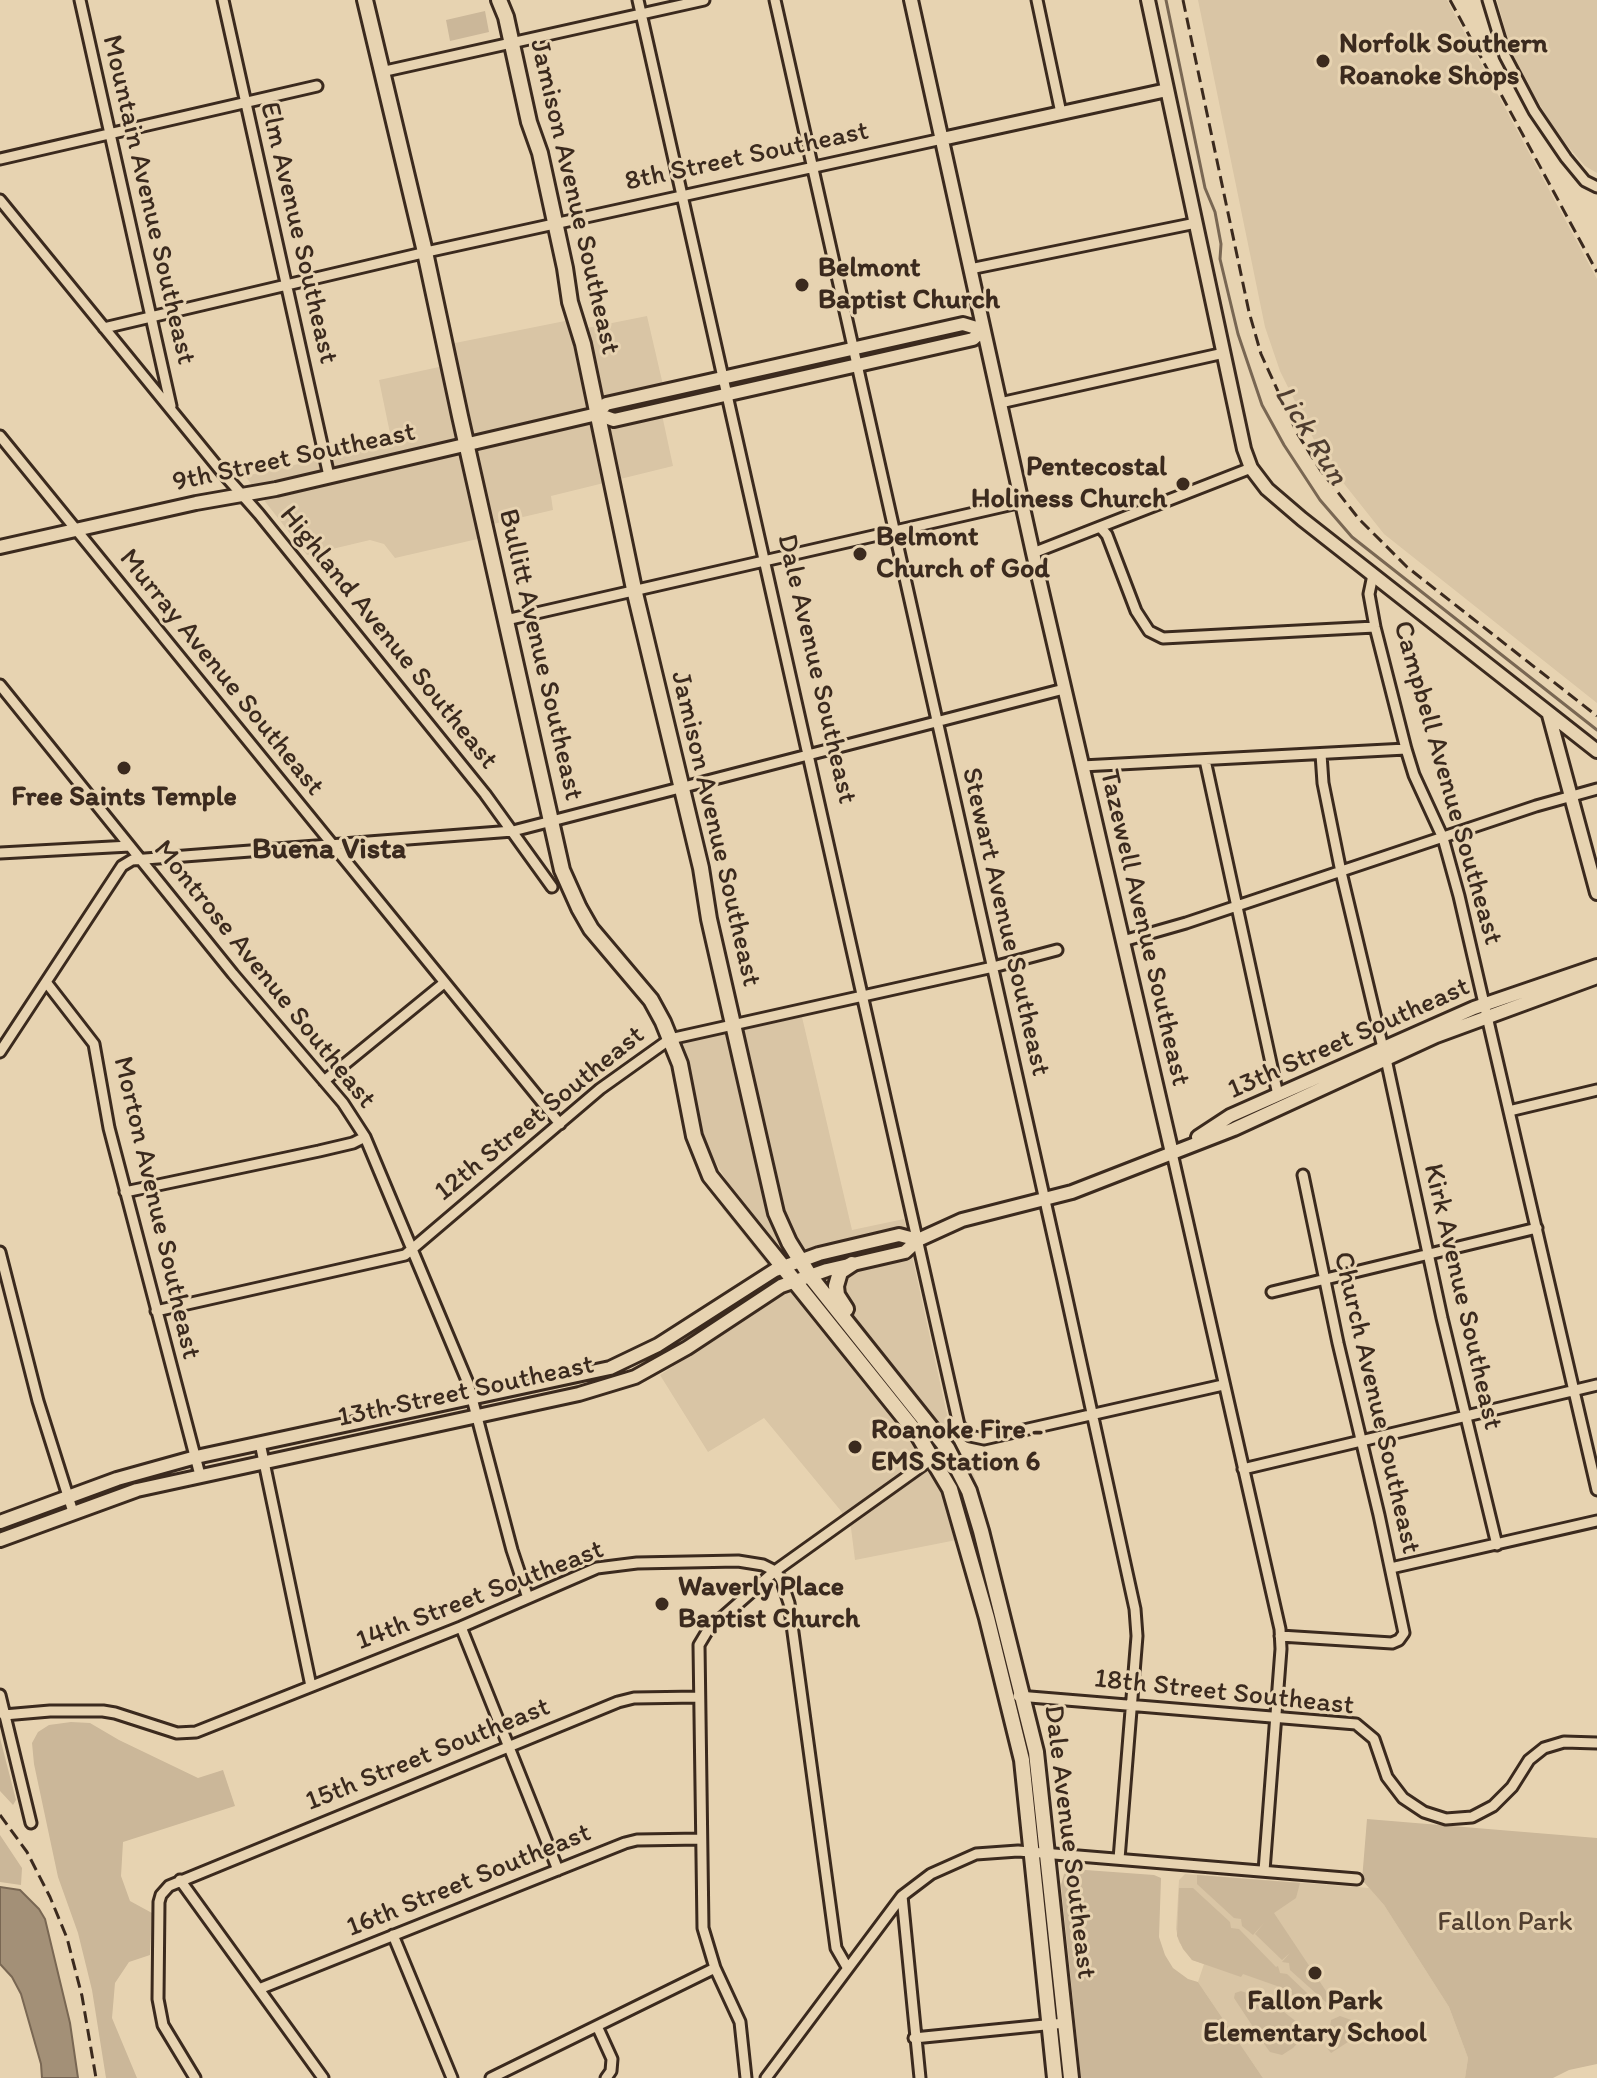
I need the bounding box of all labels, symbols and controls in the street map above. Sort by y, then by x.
place label: Norfolk Southern Roanoke Shops [1339,28,1547,94]
street label: Mountain Avenue Southeast [94,32,202,368]
street label: Jamison Avenue Southeast [521,36,627,358]
marker: Norfolk Southern Roanoke Shops [1314,52,1332,70]
street label: Elm Avenue Southeast [252,99,344,367]
street label: 8th Street Southeast [622,115,872,199]
place label: Belmont Baptist Church [818,252,1000,318]
marker: Belmont Baptist Church [793,276,811,294]
water label: Lick Run [1265,380,1355,492]
street label: 9th Street Southeast [169,416,419,500]
place label: Pentecostal Holiness Church [971,451,1167,517]
marker: Pentecostal Holiness Church [1174,475,1192,493]
street label: Highland Avenue Southeast [271,499,505,777]
street label: Bullitt Avenue Southeast [490,506,590,804]
place label: Belmont Church of God [876,521,1050,587]
street label: Dale Avenue Southeast [769,531,863,807]
street label: Murray Avenue Southeast [111,543,331,803]
marker: Belmont Church of God [851,545,869,563]
street label: Campbell Avenue Southeast [1385,617,1509,949]
street label: Jamison Avenue Southeast [662,668,768,990]
marker: Free Saints Temple [115,759,133,777]
street label: Stewart Avenue Southeast [953,764,1057,1080]
street label: Tazewell Avenue Southeast [1091,766,1197,1090]
place label: Free Saints Temple [11,781,237,815]
district label: Buena Vista [252,832,406,868]
street label: Montrose Avenue Southeast [145,834,383,1116]
street label: 13th Street Southeast [1223,971,1475,1107]
street label: 12th Street Southeast [428,1019,652,1209]
street label: Morton Avenue Southeast [105,1053,207,1363]
street label: Kirk Avenue Southeast [1415,1161,1509,1433]
street label: Church Avenue Southeast [1325,1249,1427,1557]
street label: 13th Street Southeast [335,1348,597,1436]
place label: Roanoke Fire - EMS Station 6 [871,1414,1043,1480]
marker: Roanoke Fire - EMS Station 6 [846,1438,864,1456]
street label: 14th Street Southeast [351,1533,609,1659]
place label: Waverly Place Baptist Church [678,1571,860,1637]
marker: Waverly Place Baptist Church [653,1595,671,1613]
street label: 18th Street Southeast [1092,1663,1356,1723]
street label: 15th Street Southeast [301,1691,555,1819]
street label: Dale Avenue Southeast [1036,1703,1102,1981]
street label: 16th Street Southeast [342,1817,596,1945]
park label: Fallon Park [1437,1906,1573,1940]
marker: Fallon Park Elementary School [1306,1964,1324,1982]
place label: Fallon Park Elementary School [1203,1985,1427,2051]

